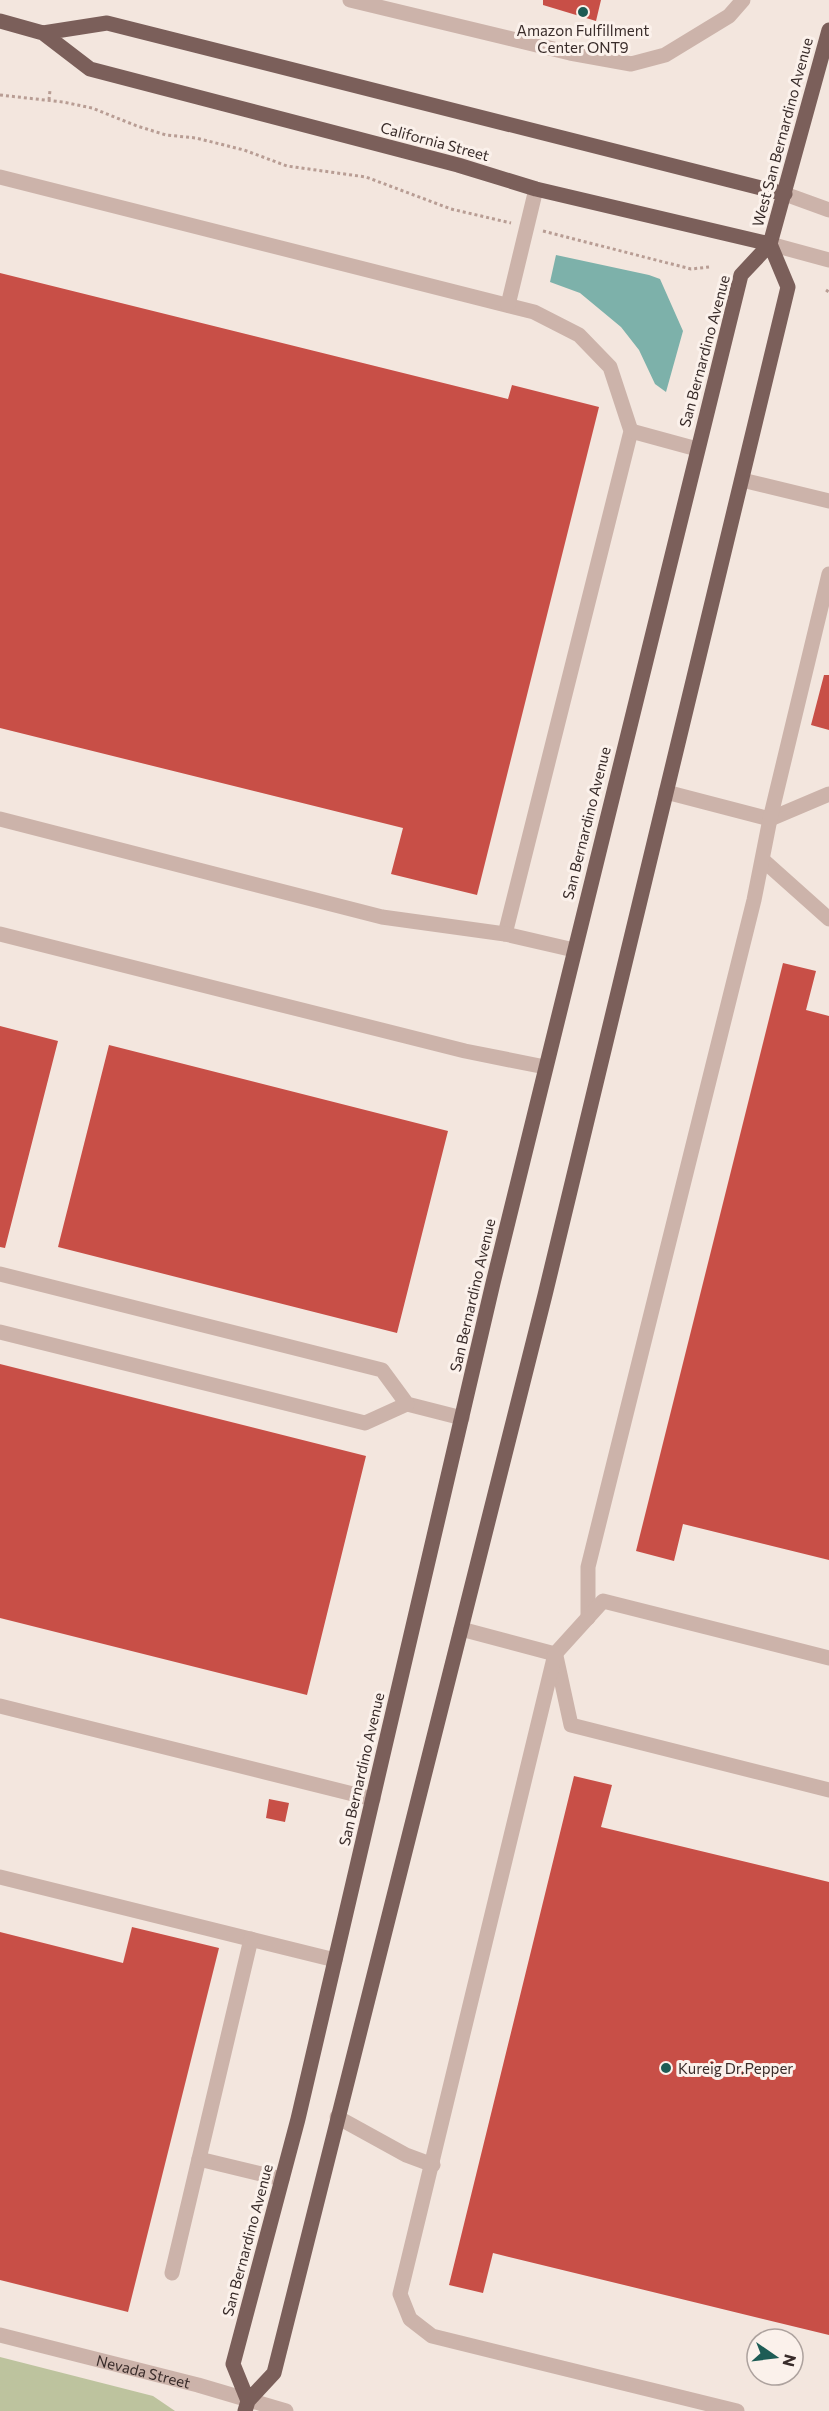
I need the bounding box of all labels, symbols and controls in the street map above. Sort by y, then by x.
marker: Amazon Fulfillment Center ONT9 [576,5,590,19]
place label: Amazon Fulfillment Center ONT9 [517,21,649,56]
street label: West San Bernardino Avenue [748,36,816,228]
street label: California Street [379,118,491,164]
street label: San Bernardino Avenue [675,273,733,429]
street label: San Bernardino Avenue [558,745,614,901]
street label: San Bernardino Avenue [446,1216,498,1373]
street label: San Bernardino Avenue [335,1690,387,1847]
place label: Kureig Dr.Pepper [678,2059,793,2077]
marker: Kureig Dr.Pepper [659,2061,673,2075]
street label: San Bernardino Avenue [218,2162,276,2318]
north arrow [745,2327,805,2387]
street label: Nevada Street [95,2351,192,2392]
text: N [779,2353,801,2369]

